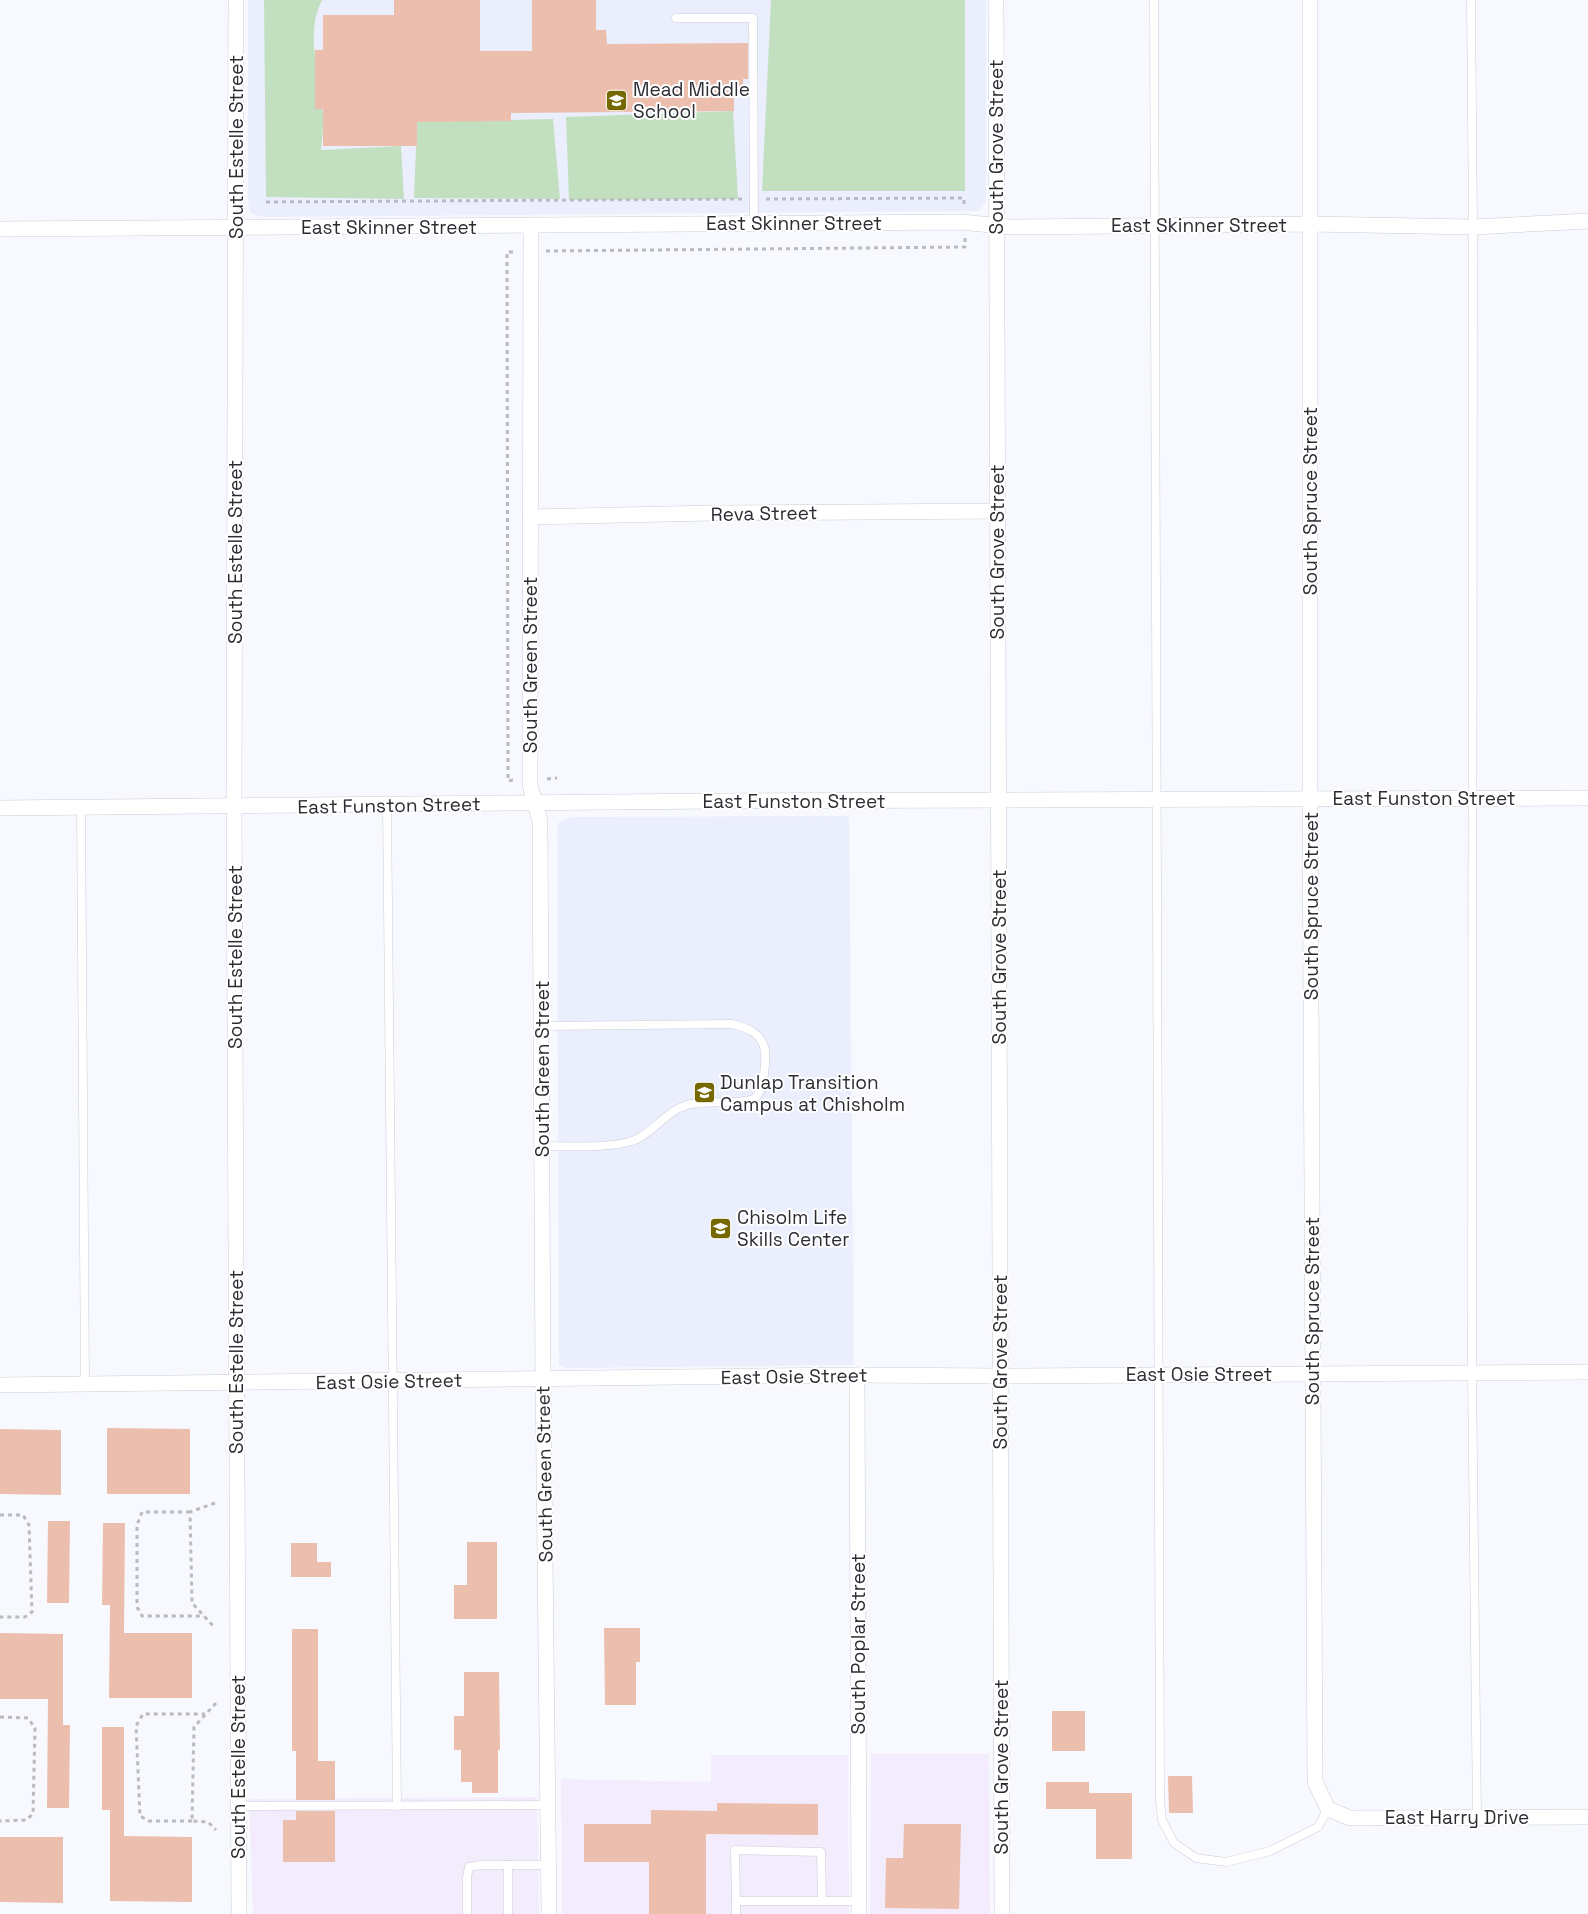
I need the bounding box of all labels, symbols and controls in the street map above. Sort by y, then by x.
street label: South Estelle Street [224,55,249,239]
street label: South Grove Street [984,59,1009,235]
place label: Mead Middle School [633,77,750,124]
school or university icon: Mead Middle School [605,88,629,112]
street label: East Skinner Street [706,211,882,236]
street label: East Skinner Street [1111,213,1287,238]
street label: East Skinner Street [301,215,477,240]
street label: South Spruce Street [1298,407,1323,595]
street label: South Estelle Street [223,460,248,644]
street label: South Grove Street [985,464,1010,640]
street label: Reva Street [710,500,818,527]
street label: South Green Street [518,577,543,753]
street label: East Funston Street [1332,786,1516,811]
street label: East Funston Street [702,789,886,814]
street label: East Funston Street [297,791,481,820]
street label: South Spruce Street [1299,812,1324,1000]
street label: South Estelle Street [223,865,248,1049]
street label: South Grove Street [987,869,1012,1045]
street label: South Green Street [530,981,555,1157]
place label: Dunlap Transition Campus at Chisholm [720,1070,905,1117]
school or university icon: Dunlap Transition Campus at Chisholm [692,1081,716,1105]
place label: Chisolm Life Skills Center [737,1205,849,1252]
school or university icon: Chisolm Life Skills Center [709,1216,733,1240]
street label: South Spruce Street [1300,1217,1325,1405]
street label: South Estelle Street [224,1270,249,1454]
street label: South Grove Street [988,1274,1013,1450]
street label: East Osie Street [1126,1362,1272,1387]
street label: East Osie Street [721,1363,867,1390]
street label: East Osie Street [316,1368,462,1395]
street label: South Green Street [530,1385,559,1563]
street label: South Poplar Street [846,1553,871,1735]
street label: South Estelle Street [226,1675,251,1859]
street label: South Grove Street [989,1679,1014,1855]
street label: East Harry Drive [1385,1805,1529,1830]

